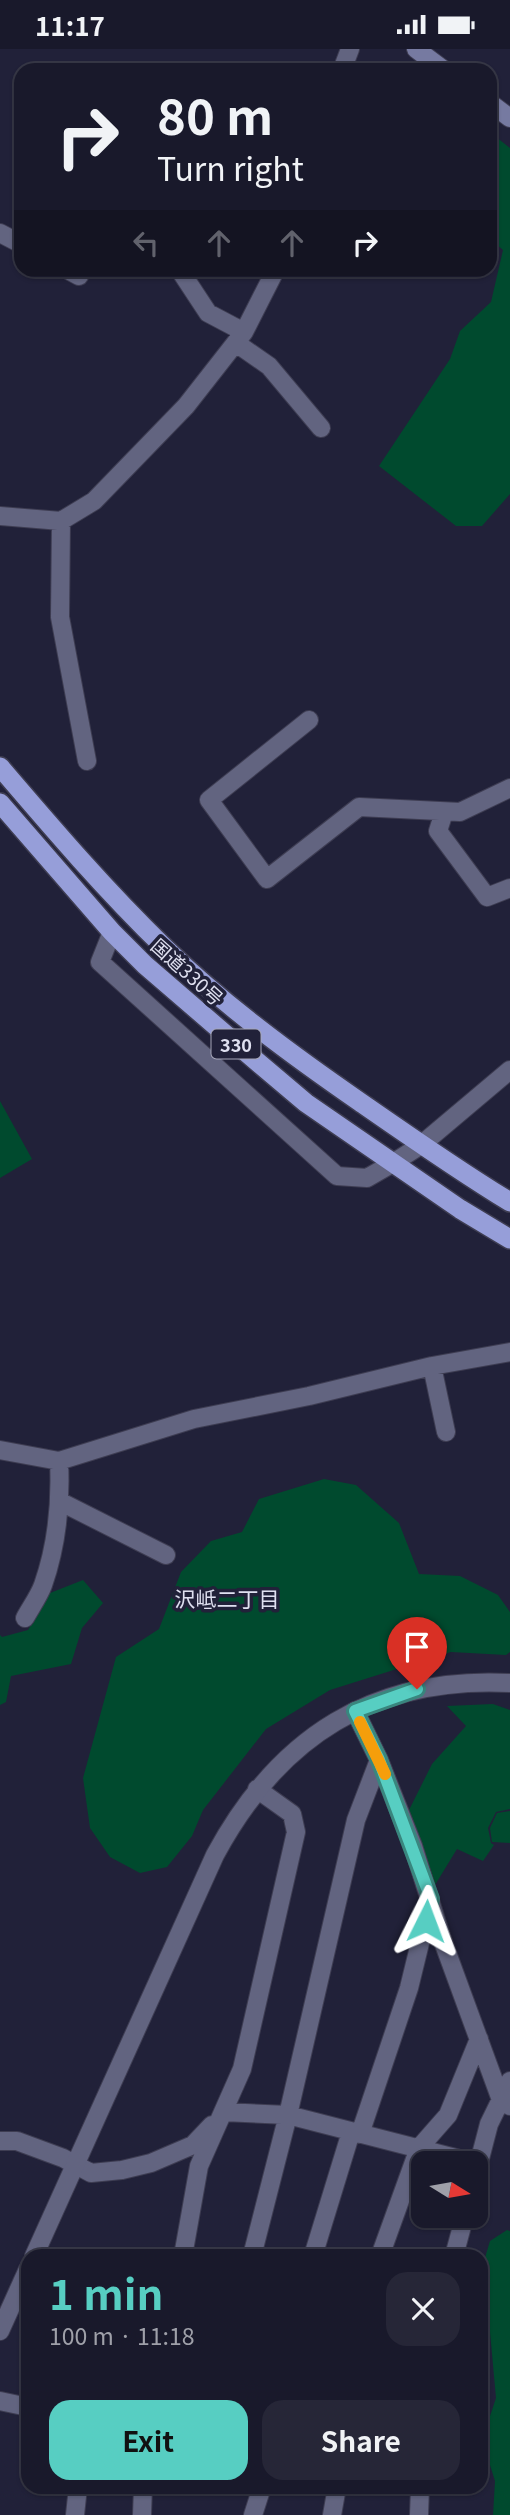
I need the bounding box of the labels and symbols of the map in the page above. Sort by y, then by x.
street label: 国道330号 [146,931,230,1011]
road number: 330 [212,1029,260,1059]
district label: 沢岻二丁目 [175,1583,280,1613]
pin [387,1617,447,1689]
position arrow [389,1884,463,1958]
north arrow [411,2151,488,2228]

